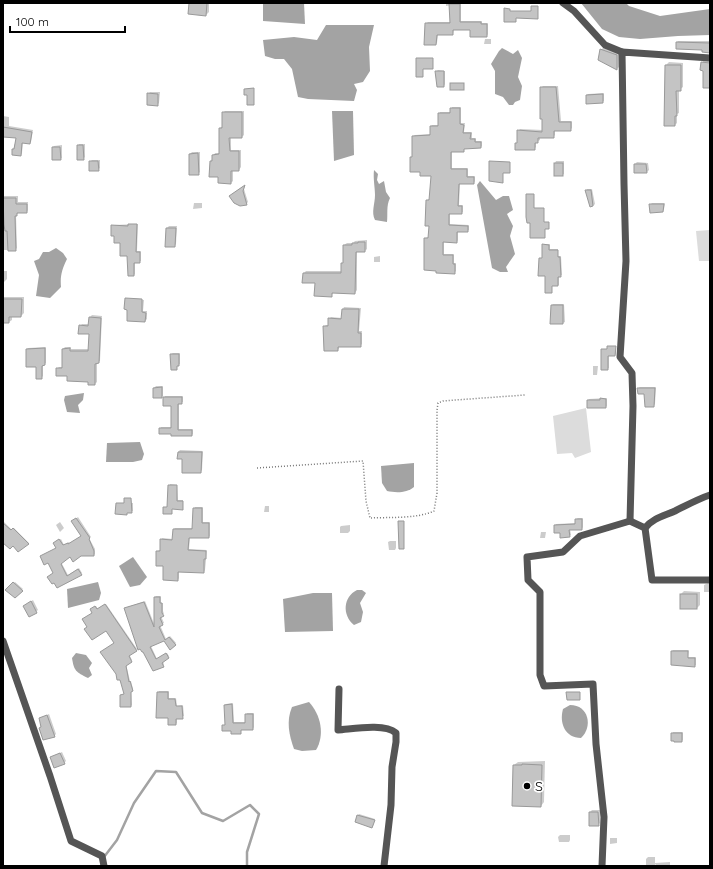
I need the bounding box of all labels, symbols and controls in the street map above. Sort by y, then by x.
scale bar [10,8,125,34]
text: 100 m [16,14,49,29]
place label: S [535,777,543,795]
marker: S [522,781,532,791]

